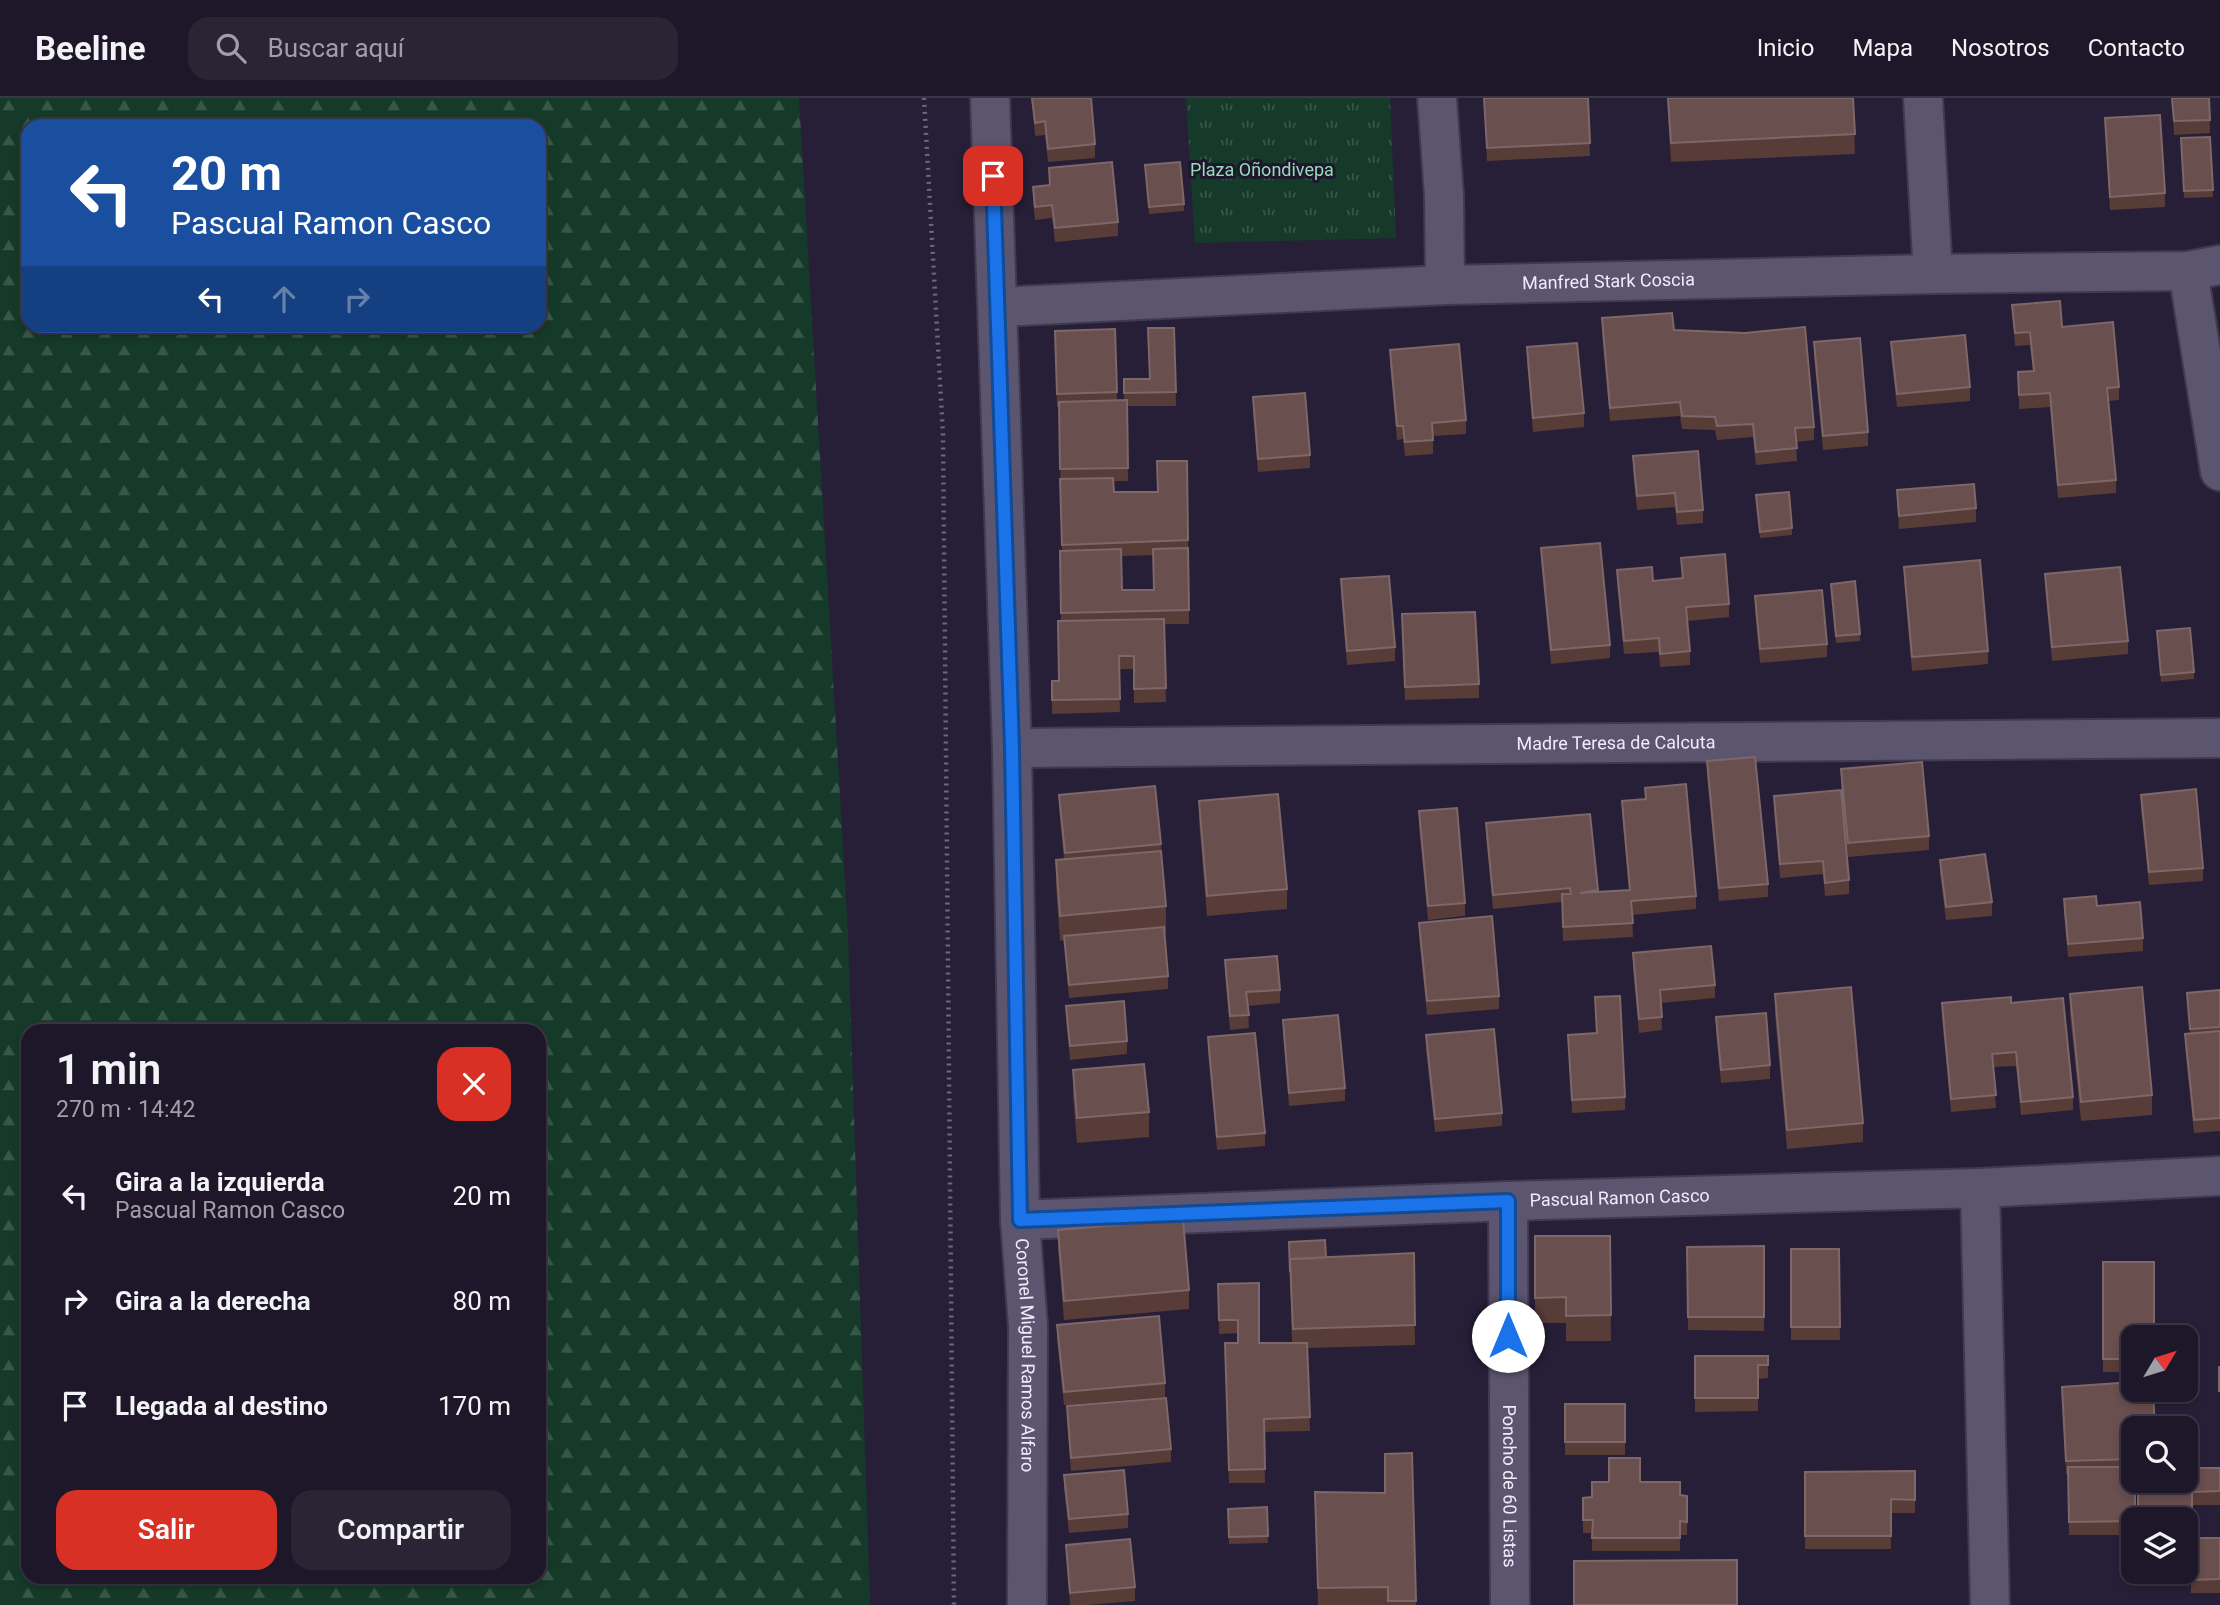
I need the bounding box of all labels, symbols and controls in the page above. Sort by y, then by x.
search box [188,17,678,80]
text: Beeline [35,29,146,68]
icon: search [212,29,250,67]
text: Buscar aquí [268,33,404,63]
text: Inicio [1757,34,1814,62]
text: Mapa [1852,34,1913,62]
text: Nosotros [1951,34,2050,62]
text: Contacto [2088,34,2185,62]
text: 20 m [171,145,282,202]
pin [963,146,1023,206]
icon: left [56,147,147,238]
icon: arrive [974,157,1012,195]
park label: Plaza Oñondivepa [1190,159,1334,180]
text: Pascual Ramon Casco [171,204,491,242]
street label: Manfred Stark Coscia [1522,268,1695,293]
icon: left [192,280,230,318]
icon: ahead [265,280,303,318]
icon: right [338,280,376,318]
street label: Madre Teresa de Calcuta [1516,731,1715,754]
text: 1 min [56,1045,161,1094]
button: close [437,1047,511,1121]
text: 270 m · 14:42 [56,1096,195,1123]
text: Gira a la izquierda [115,1167,325,1197]
icon: left [56,1177,94,1215]
text: 20 m [453,1181,511,1211]
street label: Pascual Ramon Casco [1529,1184,1710,1210]
text: Pascual Ramon Casco [115,1197,345,1224]
street label: Coronel Miguel Ramos Alfaro [1011,1238,1039,1472]
icon: right [56,1282,94,1320]
text: Gira a la derecha [115,1286,311,1316]
text: 80 m [453,1286,511,1316]
position arrow [1471,1299,1545,1373]
north arrow [2121,1325,2198,1402]
map controls [2121,1325,2198,1584]
icon: arrive [56,1387,94,1425]
text: Llegada al destino [115,1391,328,1421]
text: 170 m [438,1391,511,1421]
street label: Poncho de 60 Listas [1499,1405,1521,1567]
button: search [2121,1416,2198,1493]
button: Salir [56,1490,277,1570]
button: Compartir [291,1490,511,1570]
button: layers [2121,1507,2198,1584]

